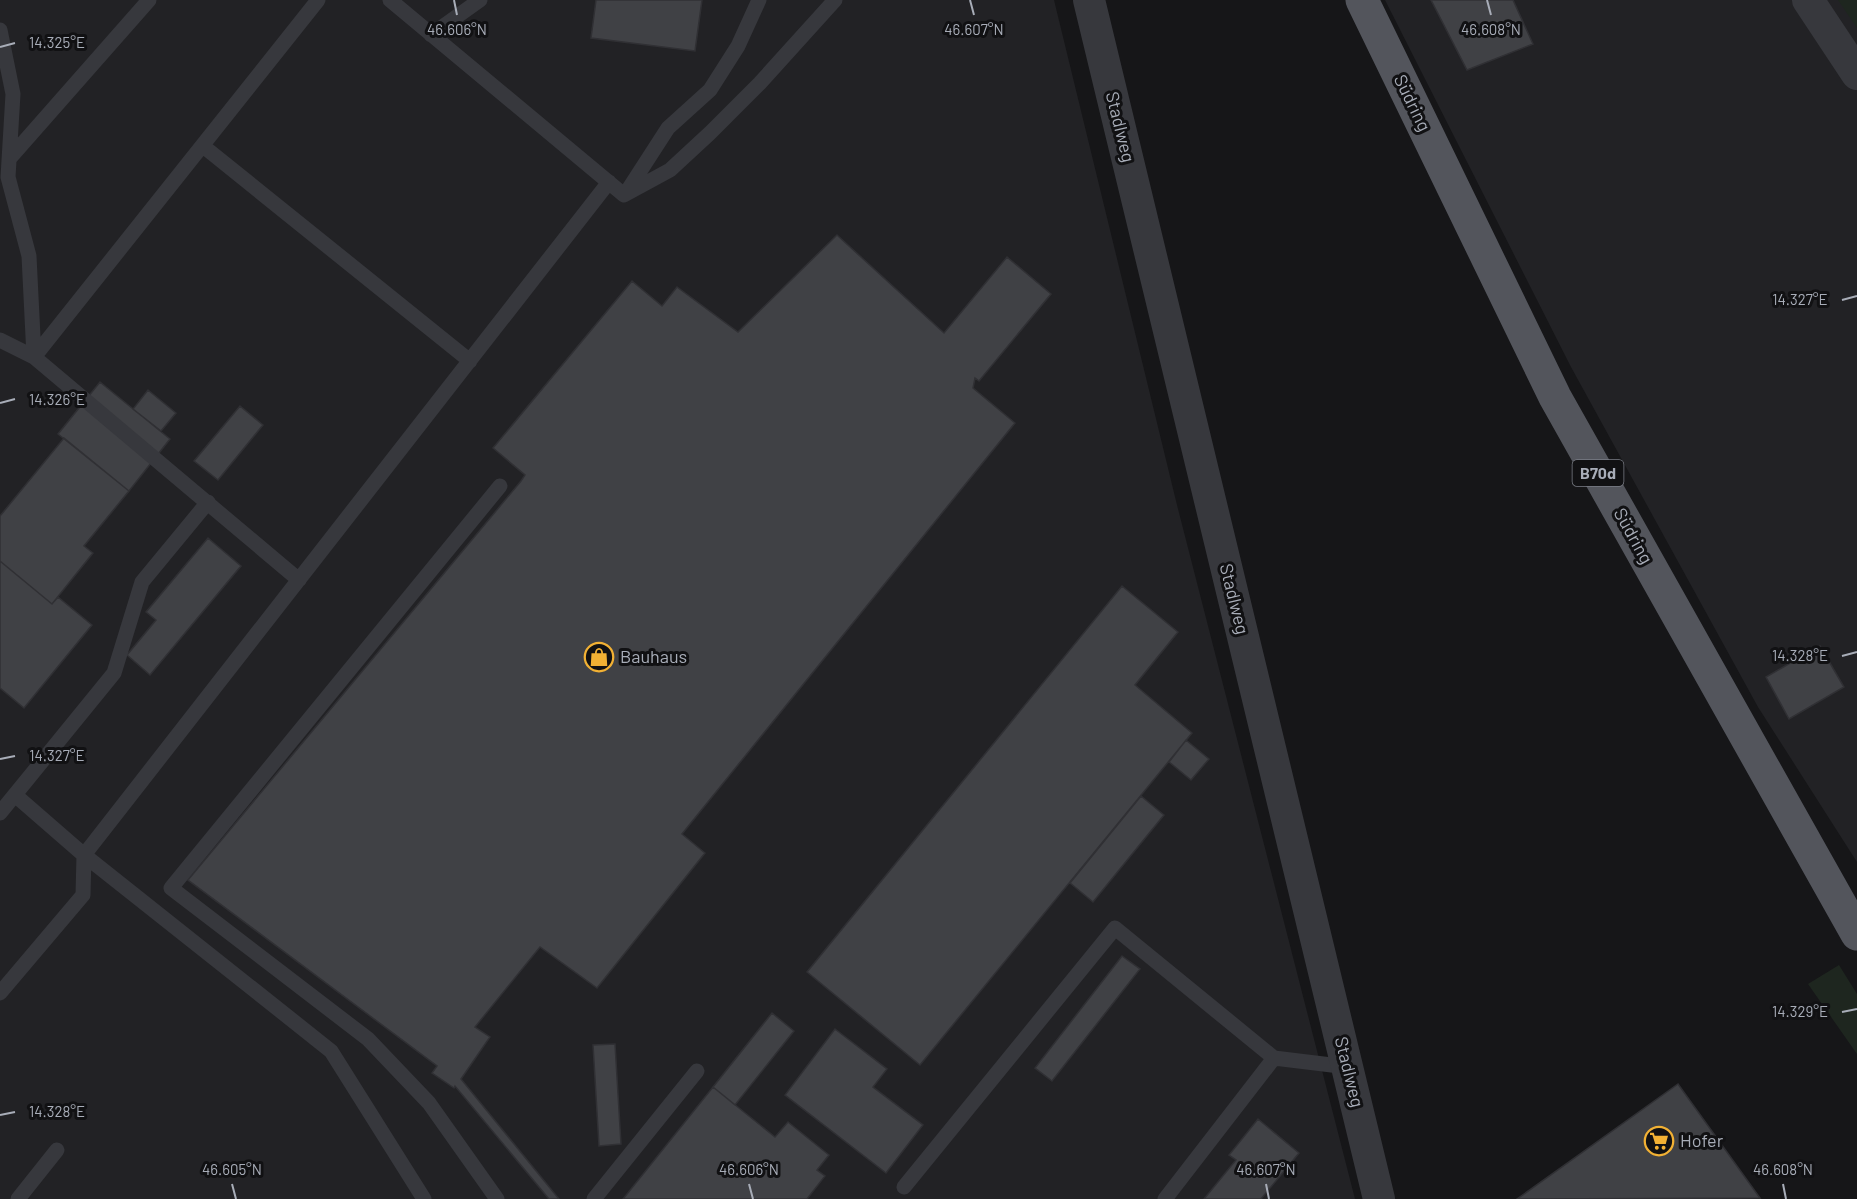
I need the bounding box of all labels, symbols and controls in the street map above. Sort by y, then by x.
text: 46.606°N [427,20,487,38]
text: 46.607°N [944,20,1004,38]
text: 46.608°N [1461,20,1521,38]
text: 14.325°E [29,33,85,51]
street label: Südring [1390,71,1436,135]
street label: Stadlweg [1102,89,1140,164]
text: 14.327°E [1772,290,1828,308]
text: 14.326°E [29,390,85,408]
road number: B70d [1572,460,1624,486]
street label: Südring [1610,504,1658,567]
street label: Stadlweg [1216,561,1254,636]
shop icon: Bauhaus [583,641,615,673]
place label: Bauhaus [620,645,687,667]
text: 14.328°E [1772,646,1828,664]
text: 14.327°E [29,746,85,764]
text: 14.329°E [1772,1002,1828,1020]
street label: Stadlweg [1331,1034,1369,1109]
text: 14.328°E [29,1102,85,1120]
supermarket icon: Hofer [1643,1125,1675,1157]
place label: Hofer [1680,1129,1724,1151]
text: 46.605°N [202,1160,262,1178]
text: 46.606°N [719,1160,779,1178]
text: 46.607°N [1236,1160,1296,1178]
text: 46.608°N [1753,1160,1813,1178]

